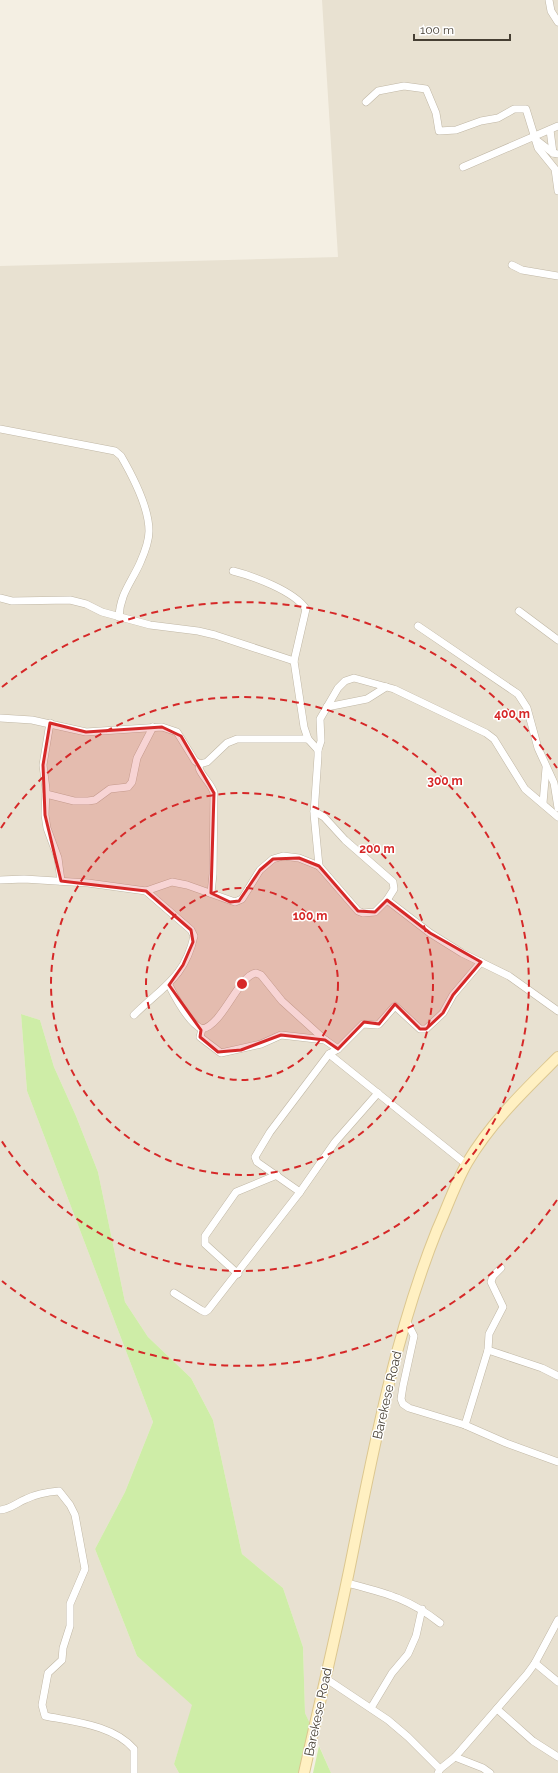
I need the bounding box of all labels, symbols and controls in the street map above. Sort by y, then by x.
scale bar [414,16,510,42]
text: 100 m [420,23,454,37]
text: 400 m [494,707,530,721]
text: 300 m [427,774,463,788]
text: 200 m [359,842,395,856]
text: 100 m [293,909,327,923]
centre of rings [235,977,249,991]
street label: Barekese Road [370,1349,404,1441]
street label: Barekese Road [301,1666,335,1758]

